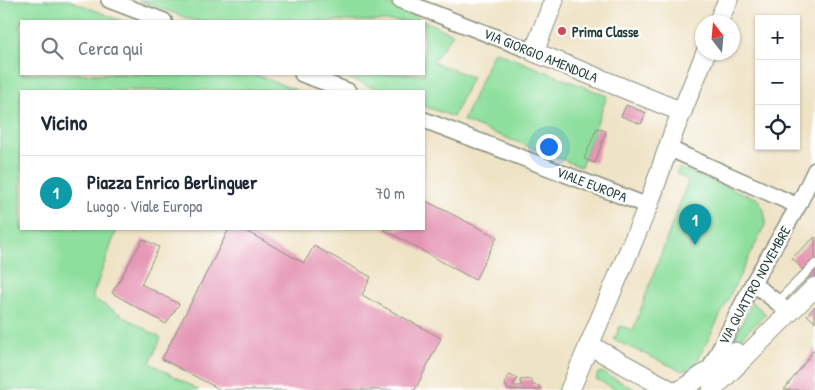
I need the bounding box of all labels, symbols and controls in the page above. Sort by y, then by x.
north arrow [695,15,740,60]
map controls [755,15,800,150]
button: + [755,15,800,60]
search box [20,20,425,75]
place label: Prima Classe [572,22,639,41]
street label: VIA GIORGIO AMENDOLA [481,23,601,87]
marker: Prima Classe [556,25,568,37]
icon: search [38,34,66,62]
text: Cerca qui [78,35,143,61]
button: − [755,60,800,105]
button: locate [755,105,800,150]
text: Vicino [40,108,87,137]
your location [536,134,562,160]
street label: VIALE EUROPA [554,162,630,206]
text: Piazza Enrico Berlinguer [87,169,257,195]
text: 1 [53,182,59,204]
text: 70 m [375,182,405,204]
text: Luogo · Viale Europa [87,195,202,217]
pin: 1 [679,204,711,245]
street label: VIA QUATTRO NOVEMBRE [714,222,794,348]

